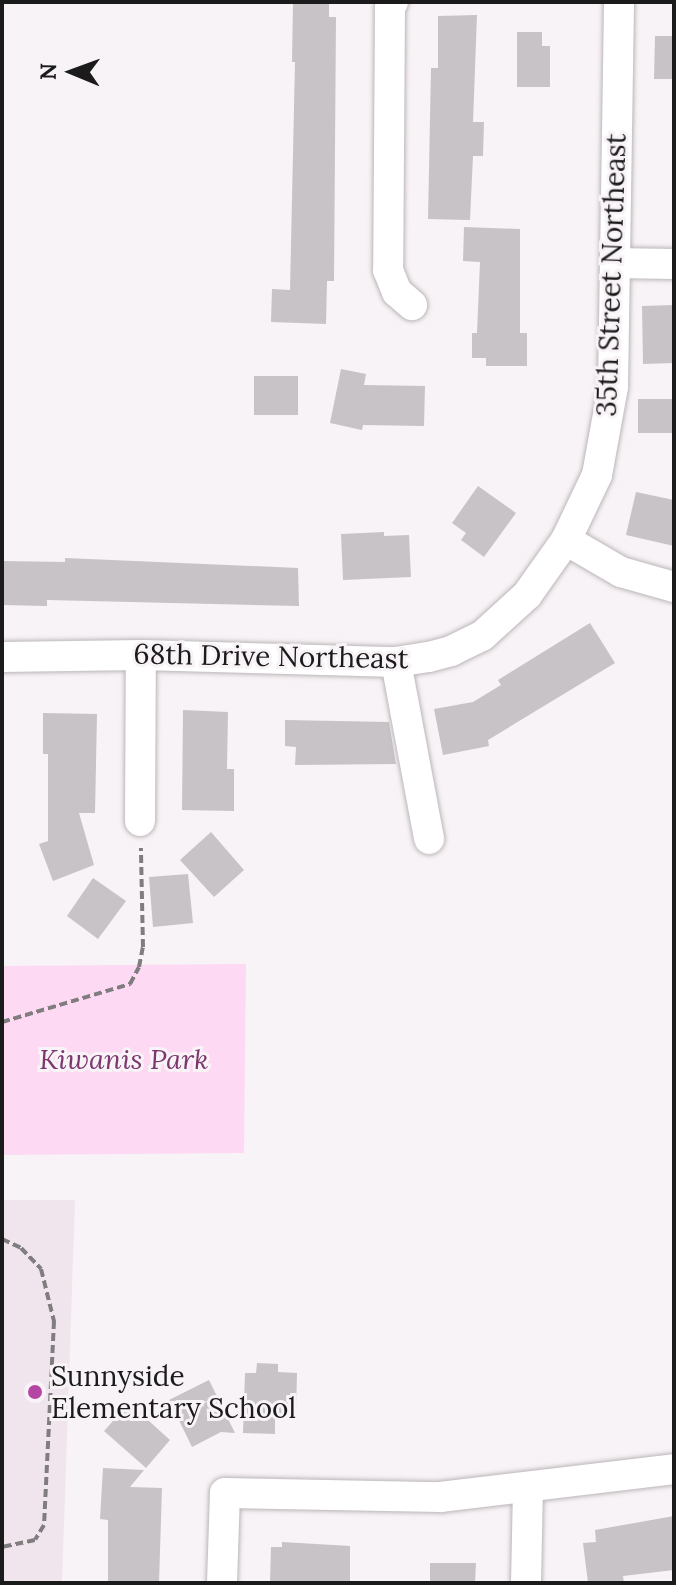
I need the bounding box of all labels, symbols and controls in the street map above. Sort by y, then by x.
north arrow [32,32,112,112]
text: N [34,63,62,80]
street label: 35th Street Northeast [589,133,633,417]
street label: 68th Drive Northeast [133,637,409,675]
park label: Kiwanis Park [39,1042,209,1076]
place label: Sunnyside Elementary School [51,1359,296,1425]
marker: Sunnyside Elementary School [26,1383,44,1401]

